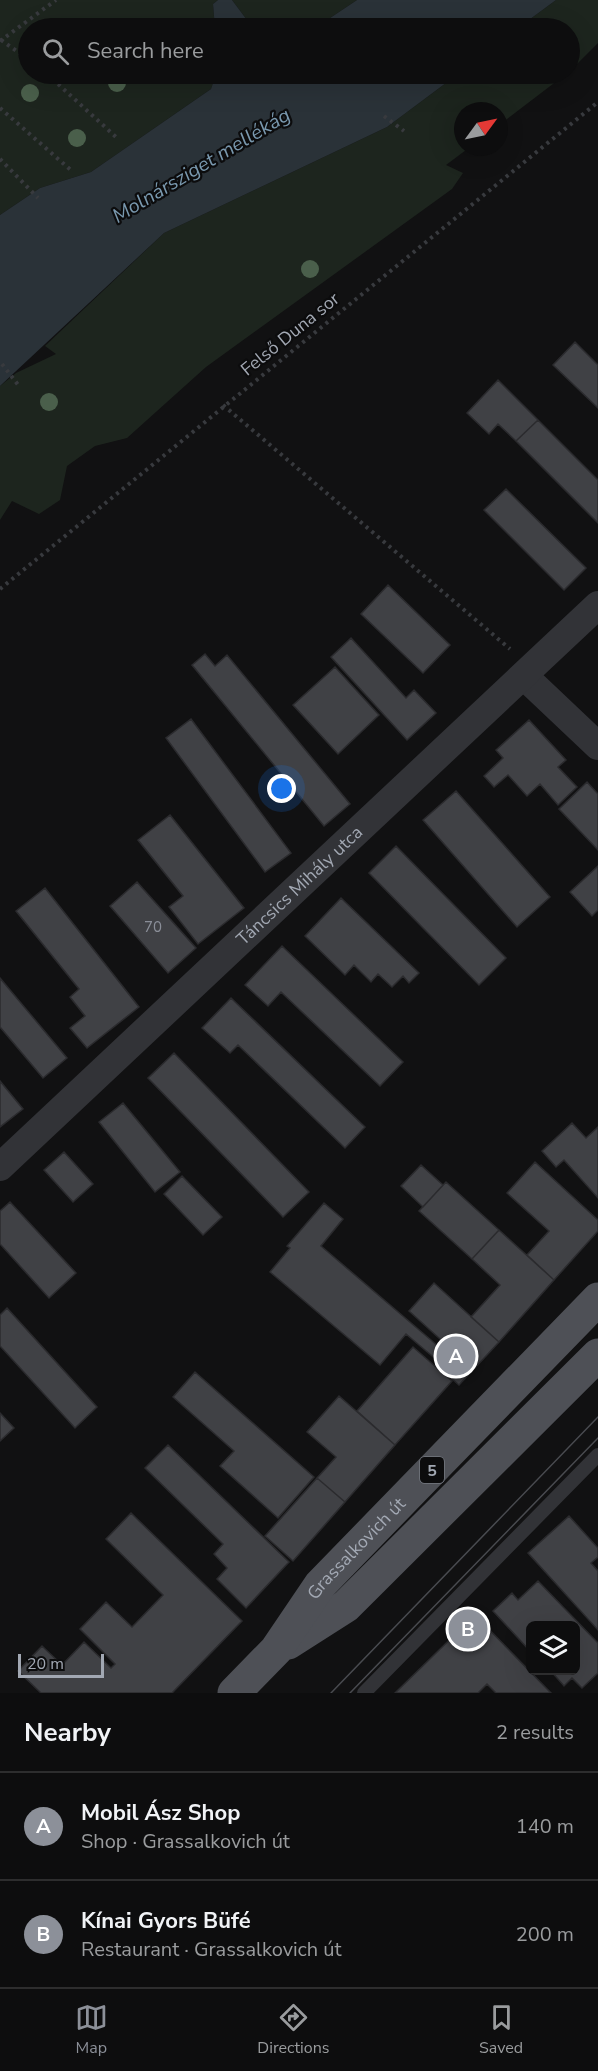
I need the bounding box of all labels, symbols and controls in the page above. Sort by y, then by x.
search box [18,18,580,84]
icon: search [39,35,72,68]
text: Search here [87,36,204,66]
water label: Molnársziget mellékág [107,101,295,229]
north arrow [454,102,508,156]
street label: Felső Duna sor [236,286,345,381]
your location [267,774,296,803]
street label: Táncsics Mihály utca [231,820,368,951]
house number: 70 [144,917,162,937]
pin: A [436,1334,476,1378]
road number: 5 [420,1457,444,1483]
street label: Grassalkovich út [302,1492,411,1604]
pin: B [448,1606,488,1652]
map controls [526,1621,580,1675]
button: layers [526,1621,580,1675]
scale bar [18,1651,104,1678]
text: 20 m [27,1653,64,1675]
text: Nearby [24,1715,111,1750]
text: 2 results [496,1719,574,1746]
text: Mobil Ász Shop [81,1798,240,1828]
text: A [36,1813,51,1840]
text: 140 m [516,1813,574,1840]
text: Shop · Grassalkovich út [81,1828,290,1855]
text: Kínai Gyors Büfé [81,1906,251,1936]
text: B [37,1921,50,1948]
text: 200 m [516,1921,574,1948]
text: Restaurant · Grassalkovich út [81,1936,342,1963]
tab: Map [75,2001,108,2059]
tab: Directions [257,2001,329,2059]
tab: Saved [479,2001,523,2059]

